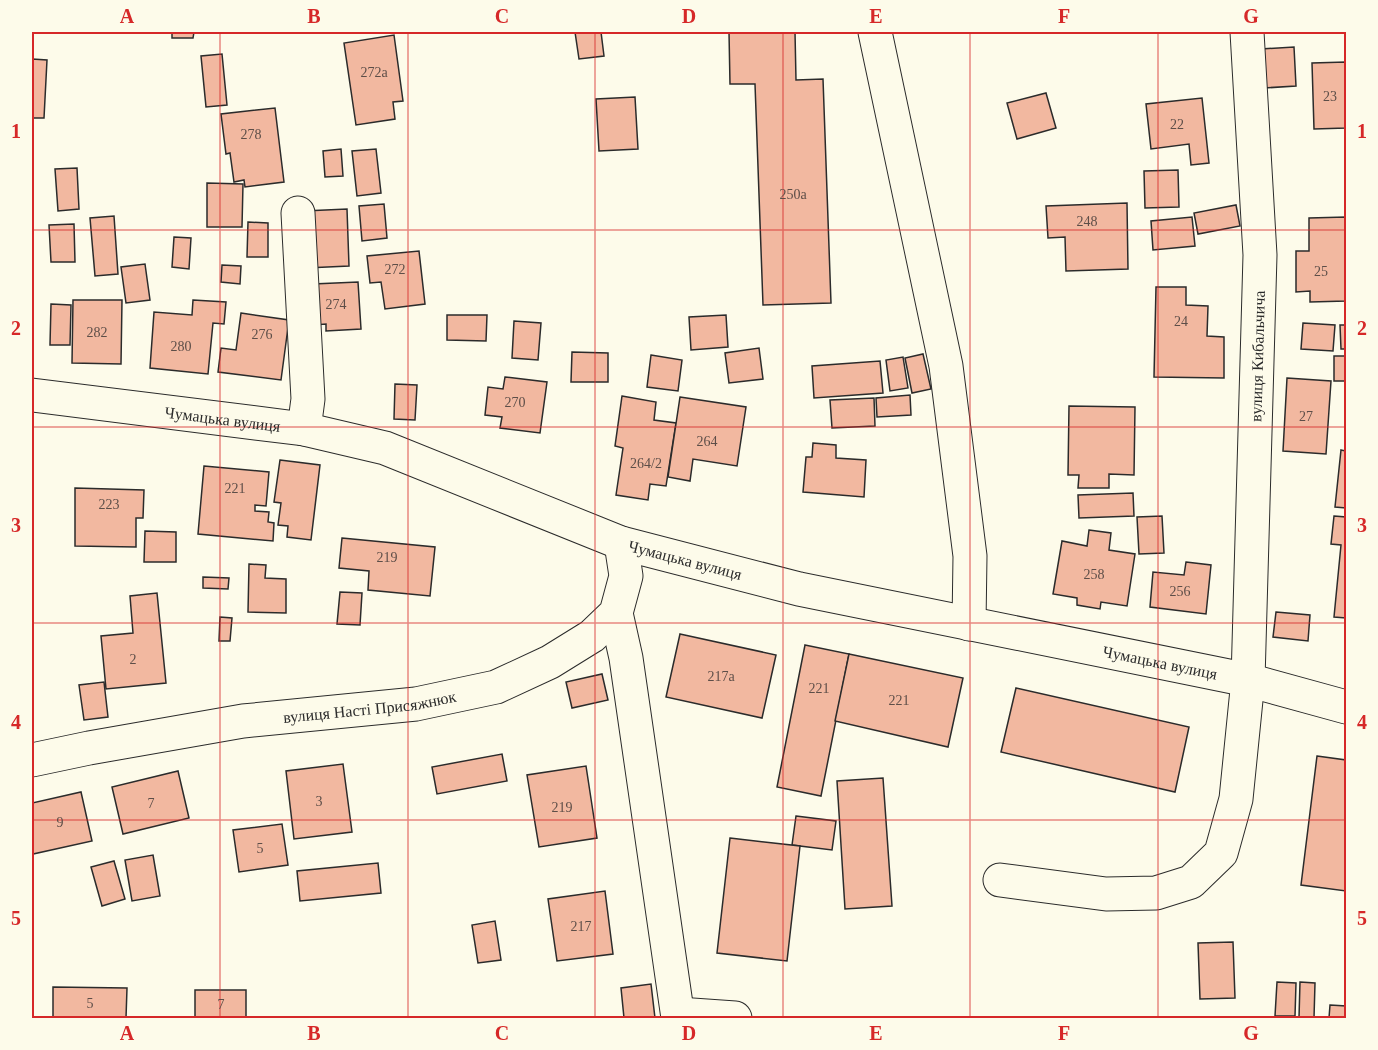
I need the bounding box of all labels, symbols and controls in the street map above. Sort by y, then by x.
text: A [120,5,135,27]
text: B [307,5,321,27]
text: C [495,5,509,27]
text: D [682,5,696,27]
text: E [869,5,883,27]
text: F [1058,5,1070,27]
text: G [1243,5,1259,27]
house number: 272а [360,65,388,80]
house number: 23 [1323,89,1337,104]
house number: 22 [1170,117,1184,132]
text: 1 [11,120,21,142]
text: 1 [1357,120,1367,142]
house number: 278 [241,127,262,142]
house number: 250а [779,187,807,202]
house number: 248 [1077,214,1098,229]
house number: 272 [385,262,406,277]
house number: 25 [1314,264,1328,279]
street label: вулиця Кибальчича [1247,290,1267,422]
house number: 274 [326,297,347,312]
house number: 24 [1174,314,1188,329]
text: 2 [11,317,21,339]
text: 2 [1357,317,1367,339]
house number: 282 [87,325,108,340]
house number: 276 [252,327,273,342]
house number: 280 [171,339,192,354]
house number: 270 [505,395,526,410]
street label: Чумацька вулиця [164,403,282,435]
house number: 27 [1299,409,1313,424]
house number: 264 [697,434,718,449]
house number: 264/2 [630,456,662,471]
house number: 221 [225,481,246,496]
house number: 223 [99,497,120,512]
text: 3 [11,514,21,536]
text: 3 [1357,514,1367,536]
street label: Чумацька вулиця [627,537,744,583]
house number: 219 [377,550,398,565]
house number: 258 [1084,567,1105,582]
house number: 256 [1170,584,1191,599]
street label: Чумацька вулиця [1101,642,1220,682]
house number: 2 [130,652,137,667]
house number: 217а [707,669,735,684]
house number: 221 [809,681,830,696]
street label: вулиця Насті Присяжнюк [282,687,458,726]
house number: 221 [889,693,910,708]
text: 4 [11,711,21,733]
text: 4 [1357,711,1367,733]
house number: 3 [316,794,323,809]
house number: 7 [148,796,155,811]
house number: 219 [552,800,573,815]
house number: 9 [57,815,64,830]
house number: 5 [257,841,264,856]
text: 5 [11,907,21,929]
text: 5 [1357,907,1367,929]
house number: 217 [571,919,592,934]
house number: 5 [87,996,94,1011]
house number: 7 [218,997,225,1012]
text: A [120,1022,135,1044]
text: B [307,1022,321,1044]
text: C [495,1022,509,1044]
text: D [682,1022,696,1044]
text: E [869,1022,883,1044]
text: F [1058,1022,1070,1044]
text: G [1243,1022,1259,1044]

